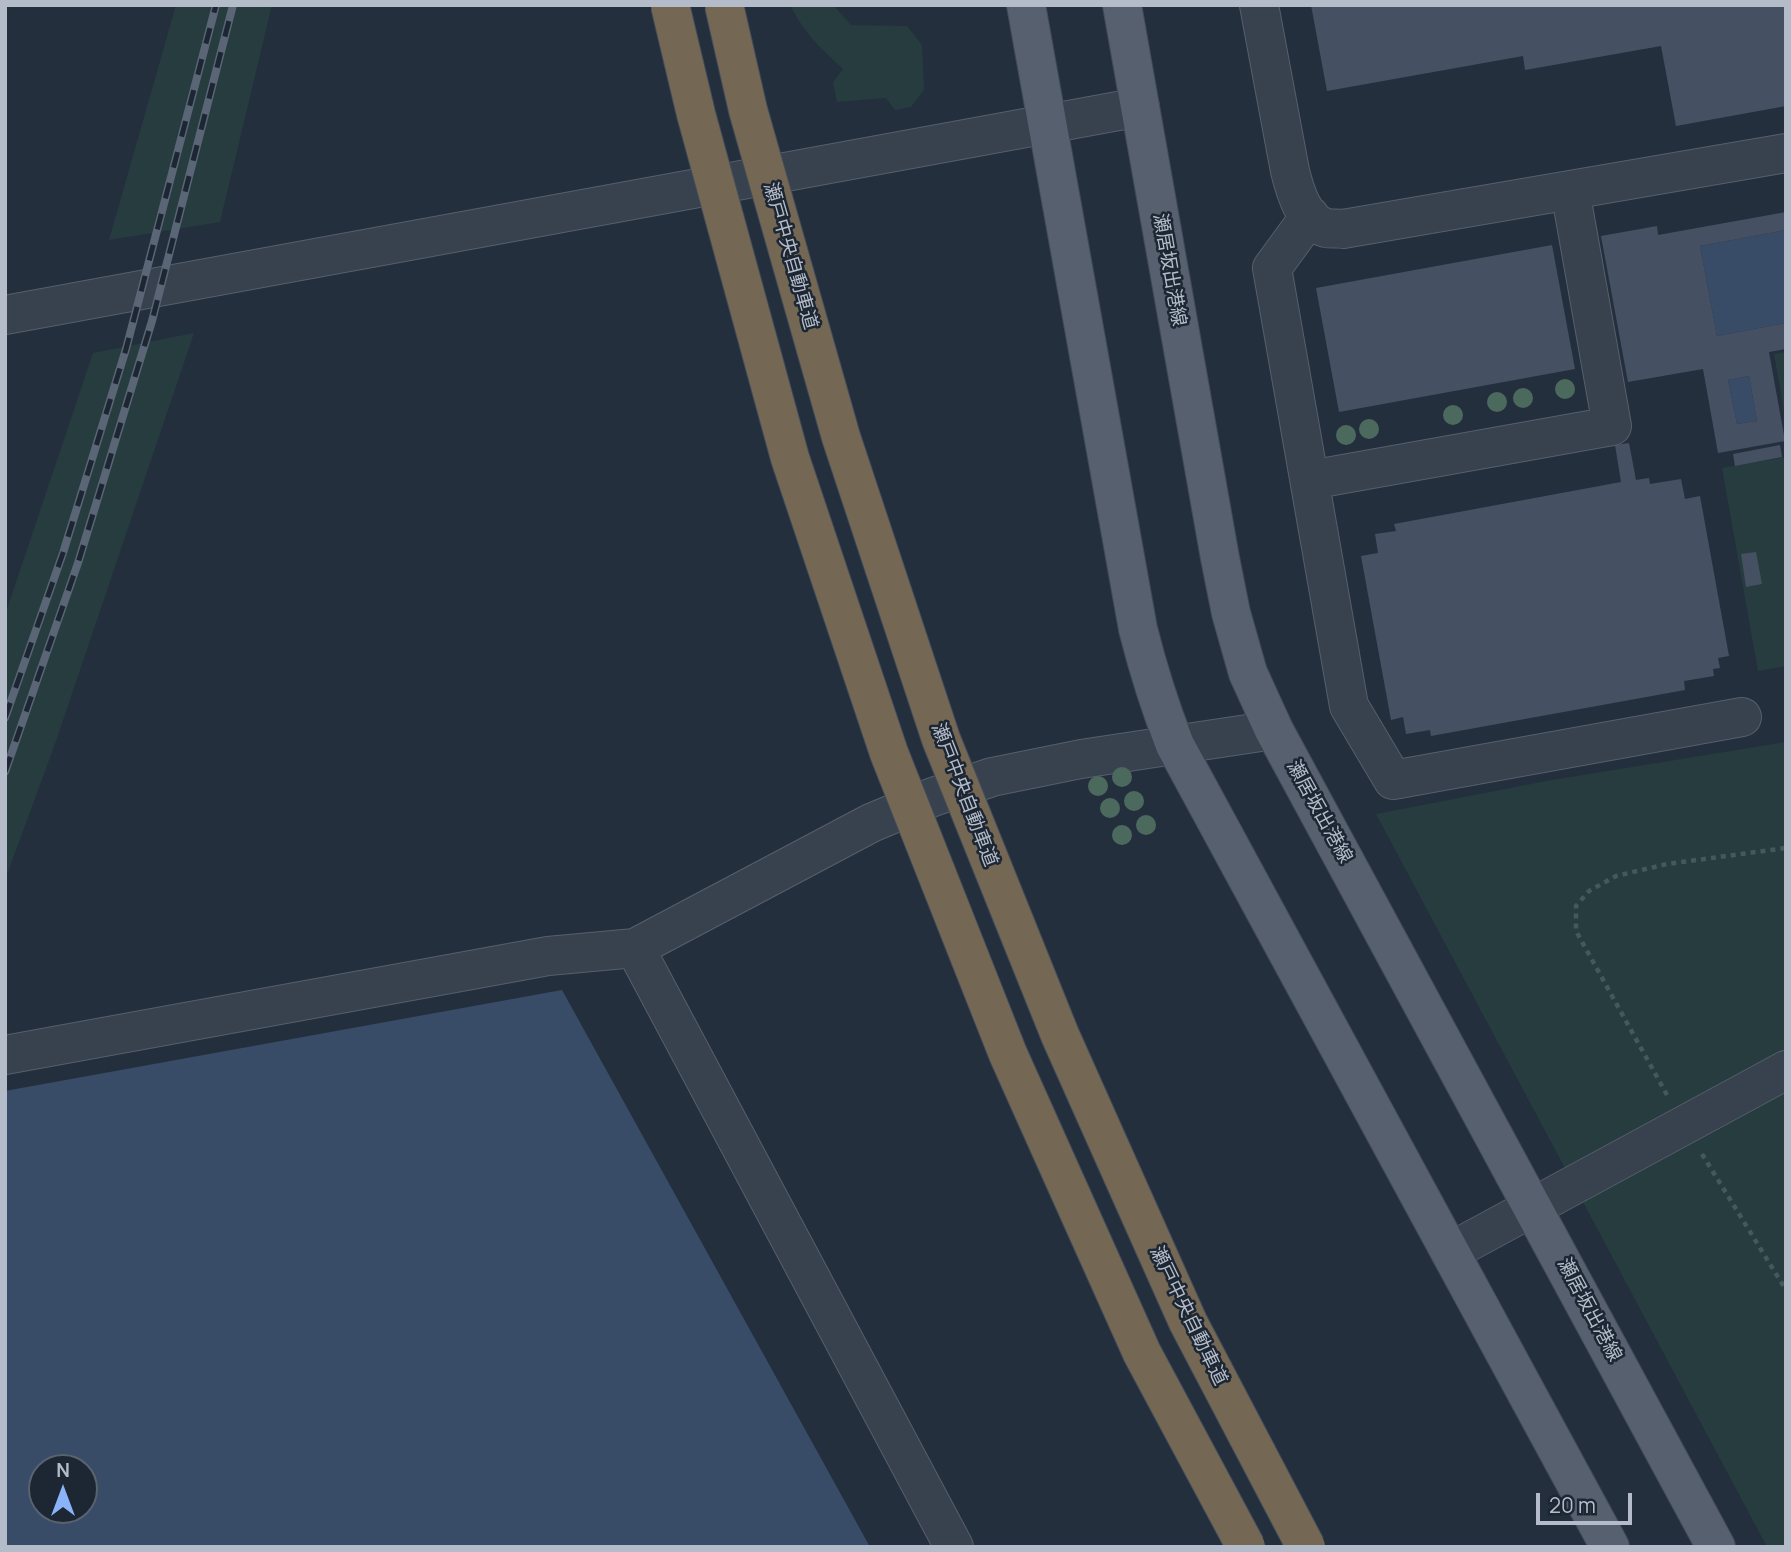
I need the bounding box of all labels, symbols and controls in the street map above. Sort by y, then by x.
street label: 瀬戸中央自動車道 [758,180,822,332]
street label: 瀬居坂出港線 [1148,212,1190,328]
street label: 瀬戸中央自動車道 [926,720,1002,870]
street label: 瀬居坂出港線 [1281,757,1357,867]
street label: 瀬戸中央自動車道 [1144,1243,1232,1389]
street label: 瀬居坂出港線 [1552,1254,1626,1366]
north arrow [28,1454,98,1524]
text: N [56,1457,70,1483]
scale bar [1539,1478,1635,1522]
text: 20 m [1549,1491,1596,1519]

